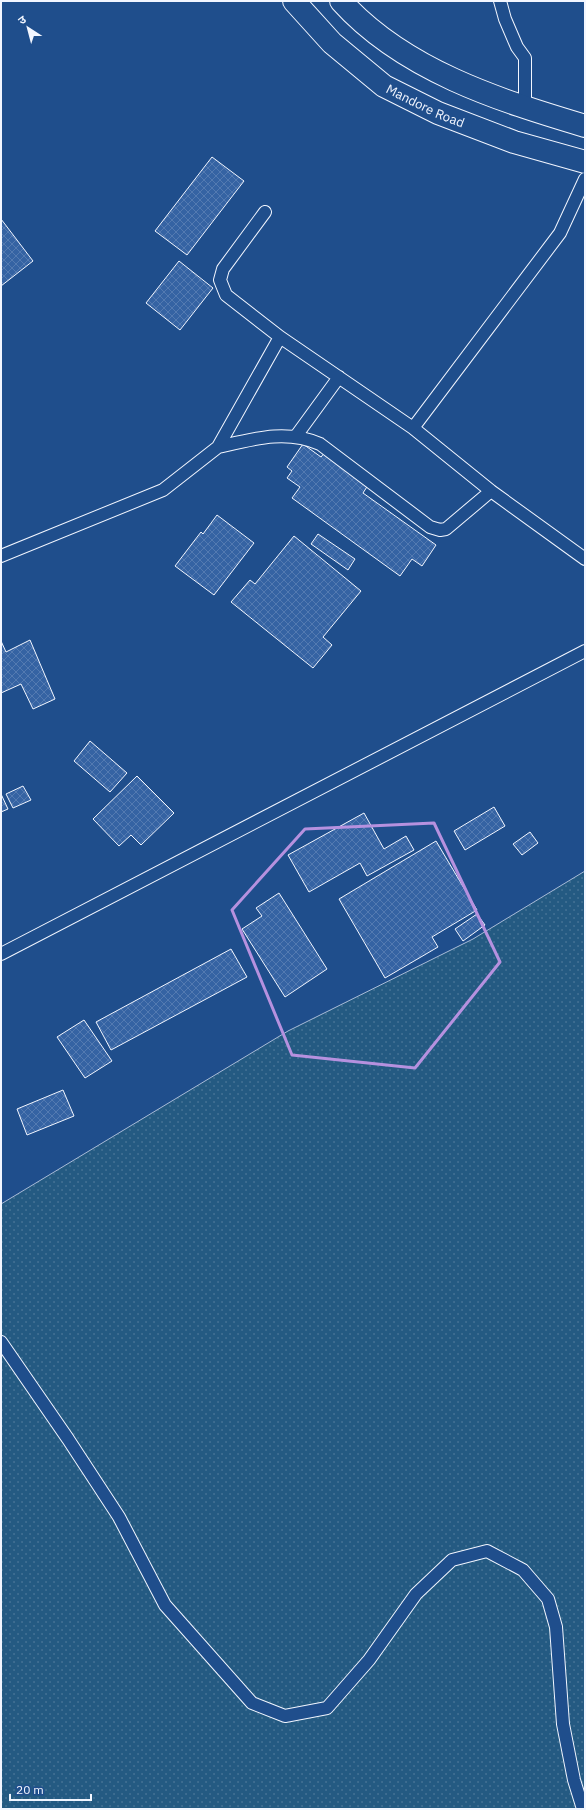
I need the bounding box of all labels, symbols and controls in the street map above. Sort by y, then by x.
north arrow [8,8,48,48]
text: उ [15,12,29,27]
street label: Mandore Road [383,80,467,131]
scale bar [10,1776,91,1802]
text: 20 m [16,1782,44,1797]

